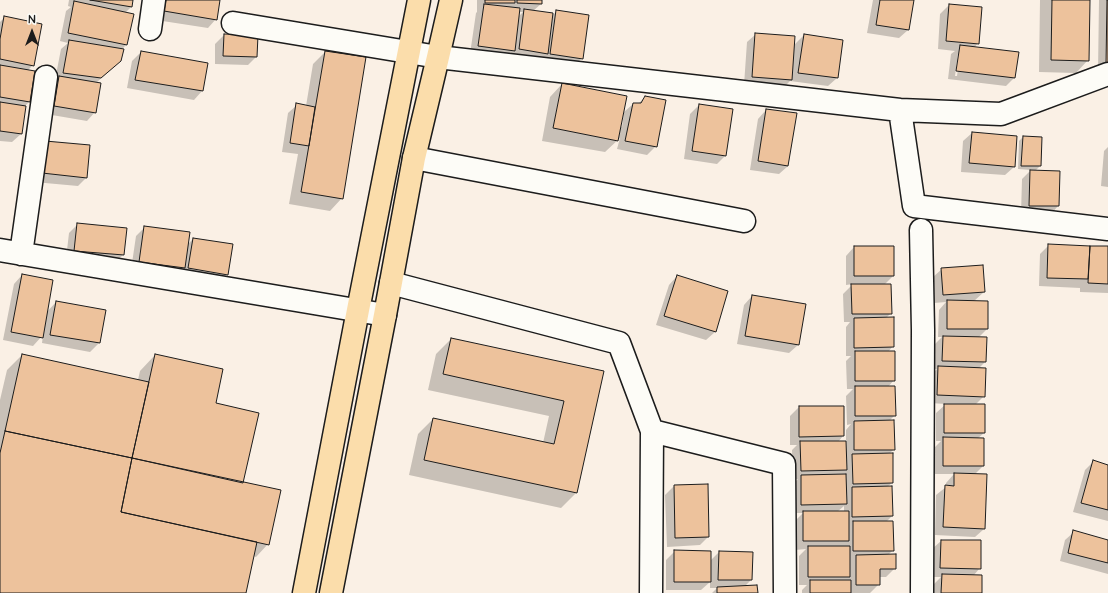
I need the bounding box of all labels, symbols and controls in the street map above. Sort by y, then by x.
north arrow [12,12,52,52]
text: N [29,12,35,27]

